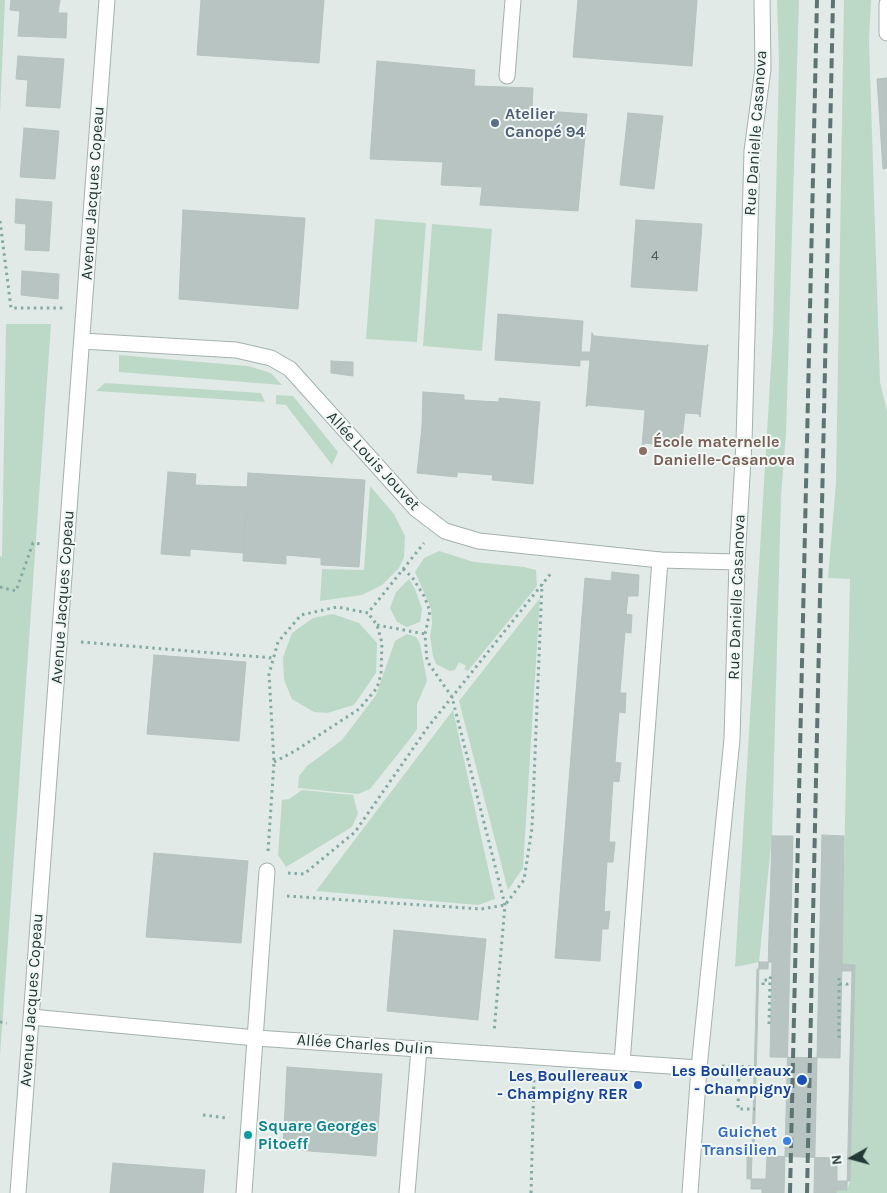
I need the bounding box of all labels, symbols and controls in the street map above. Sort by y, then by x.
street label: Rue Danielle Casanova [741,50,771,216]
place label: Atelier Canopé 94 [505,104,585,142]
street label: Avenue Jacques Copeau [77,106,109,280]
marker: Atelier Canopé 94 [489,117,501,129]
house number: 4 [651,248,659,264]
street label: Allée Louis Jouvet [322,407,424,515]
place label: École maternelle Danielle-Casanova [653,432,795,470]
marker: École maternelle Danielle-Casanova [637,445,649,457]
street label: Avenue Jacques Copeau [47,510,79,684]
street label: Rue Danielle Casanova [725,514,749,680]
street label: Avenue Jacques Copeau [16,913,48,1087]
street label: Allée Charles Dulin [296,1031,434,1059]
place label: Les Boullereaux - Champigny [671,1061,791,1099]
place label: Les Boullereaux - Champigny RER [497,1066,628,1104]
marker: Les Boullereaux - Champigny [795,1073,809,1087]
marker: Les Boullereaux - Champigny RER [632,1079,644,1091]
place label: Square Georges Pitoeff [258,1116,377,1154]
place label: Guichet Transilien [702,1122,777,1160]
marker: Square Georges Pitoeff [242,1129,254,1141]
north arrow [827,1133,877,1183]
marker: Guichet Transilien [781,1135,793,1147]
text: N [828,1154,846,1166]

